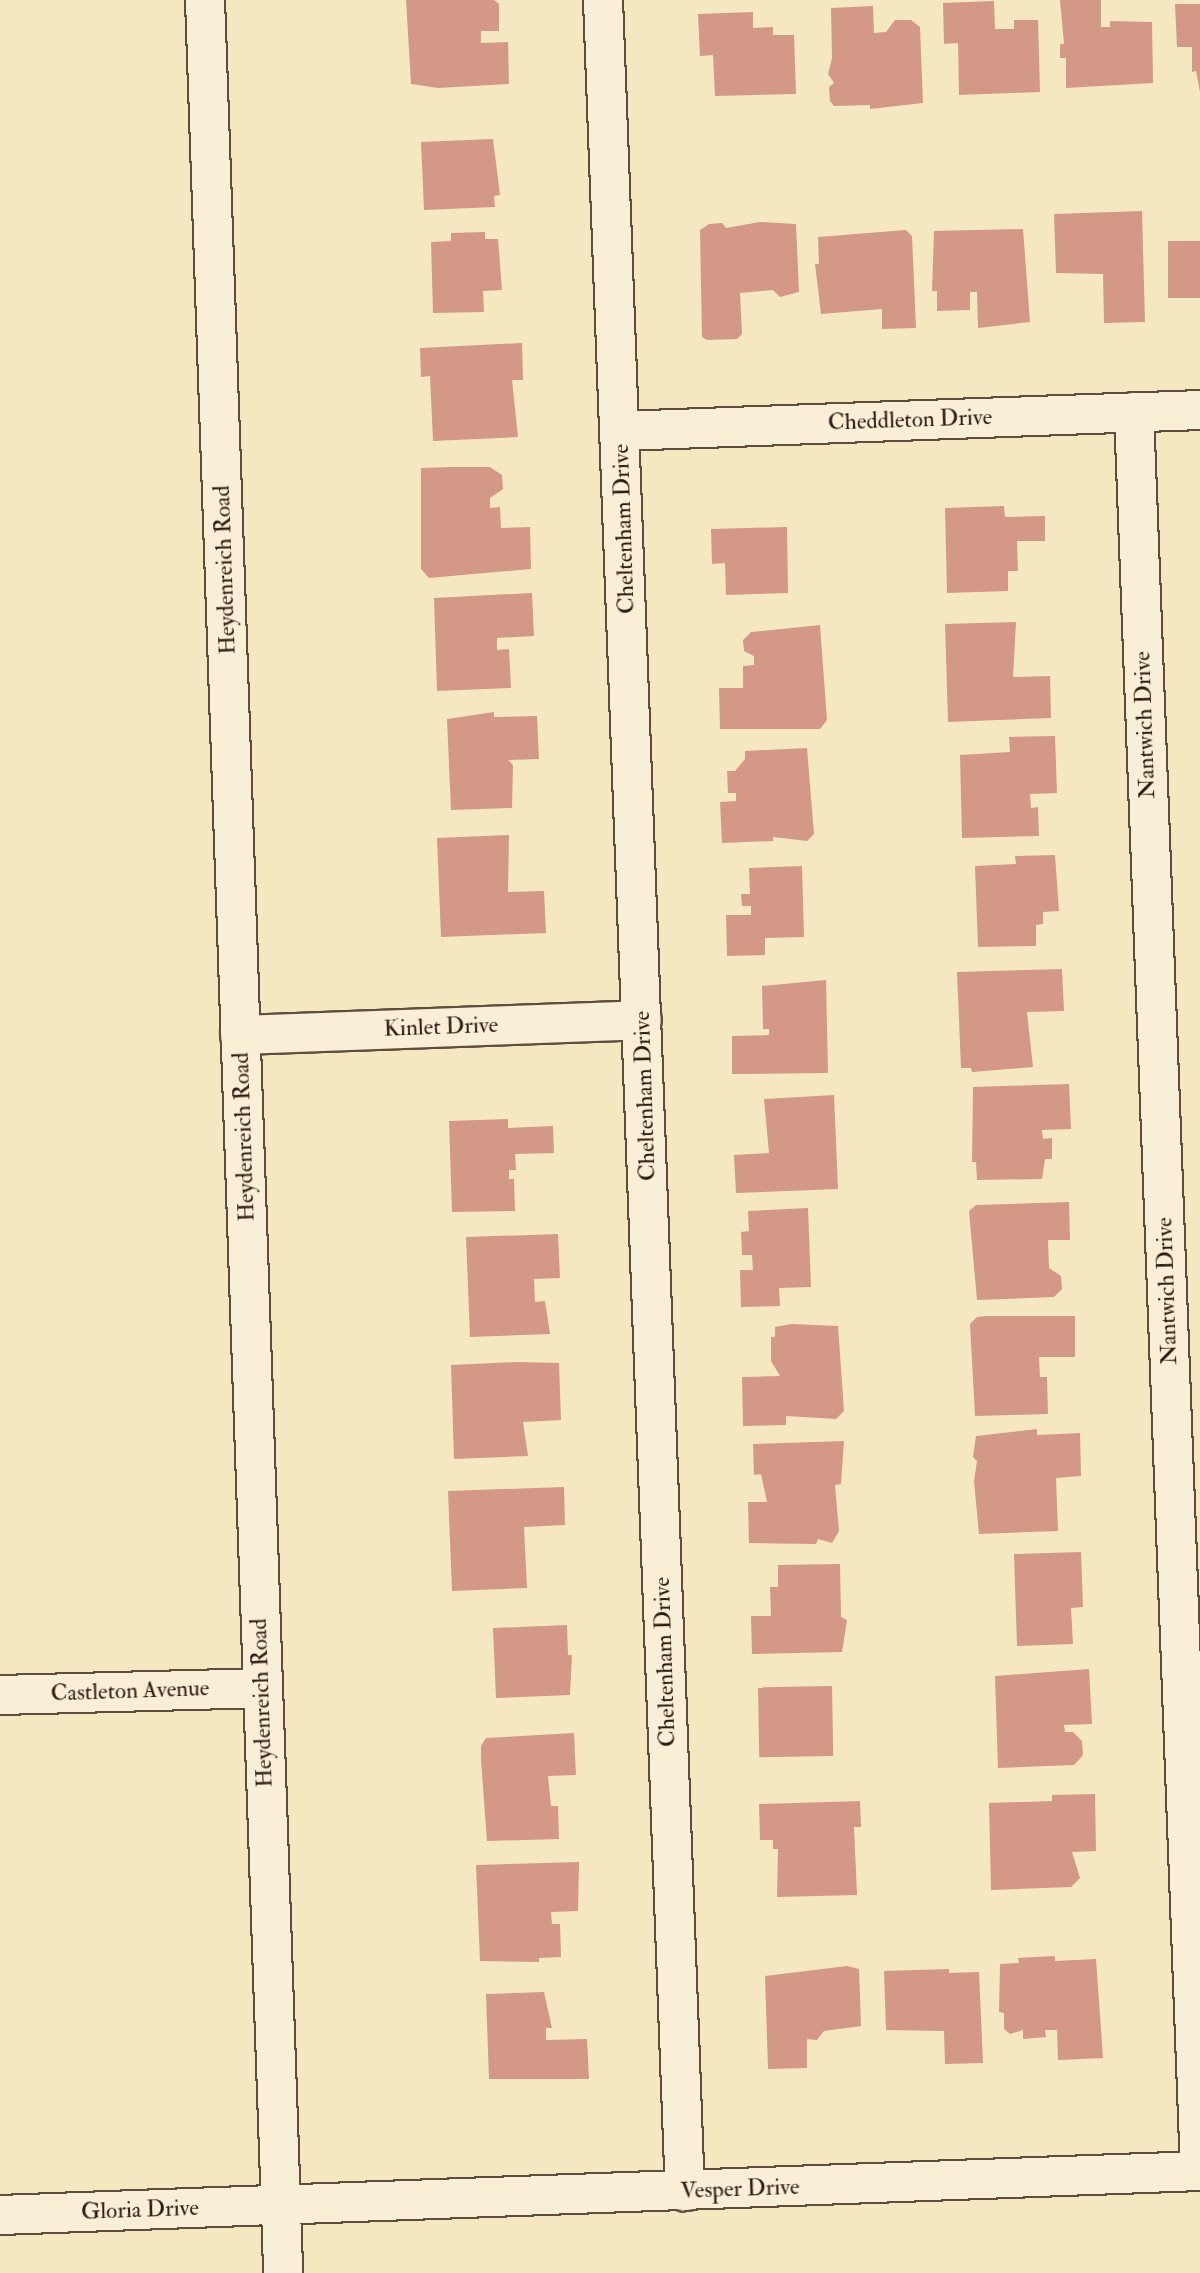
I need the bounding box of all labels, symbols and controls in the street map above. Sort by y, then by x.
street label: Cheddleton Drive [827,403,993,437]
street label: Cheltenham Drive [607,444,641,614]
street label: Heydenreich Road [208,485,242,655]
street label: Nantwich Drive [1129,651,1161,799]
street label: Kinlet Drive [383,1011,499,1043]
street label: Cheltenham Drive [628,1011,662,1181]
street label: Heydenreich Road [227,1052,261,1222]
street label: Nantwich Drive [1151,1217,1183,1365]
street label: Cheltenham Drive [648,1577,682,1747]
street label: Heydenreich Road [245,1618,279,1788]
street label: Castleton Avenue [50,1674,210,1708]
street label: Vesper Drive [680,2173,800,2205]
street label: Gloria Drive [81,2194,199,2226]

